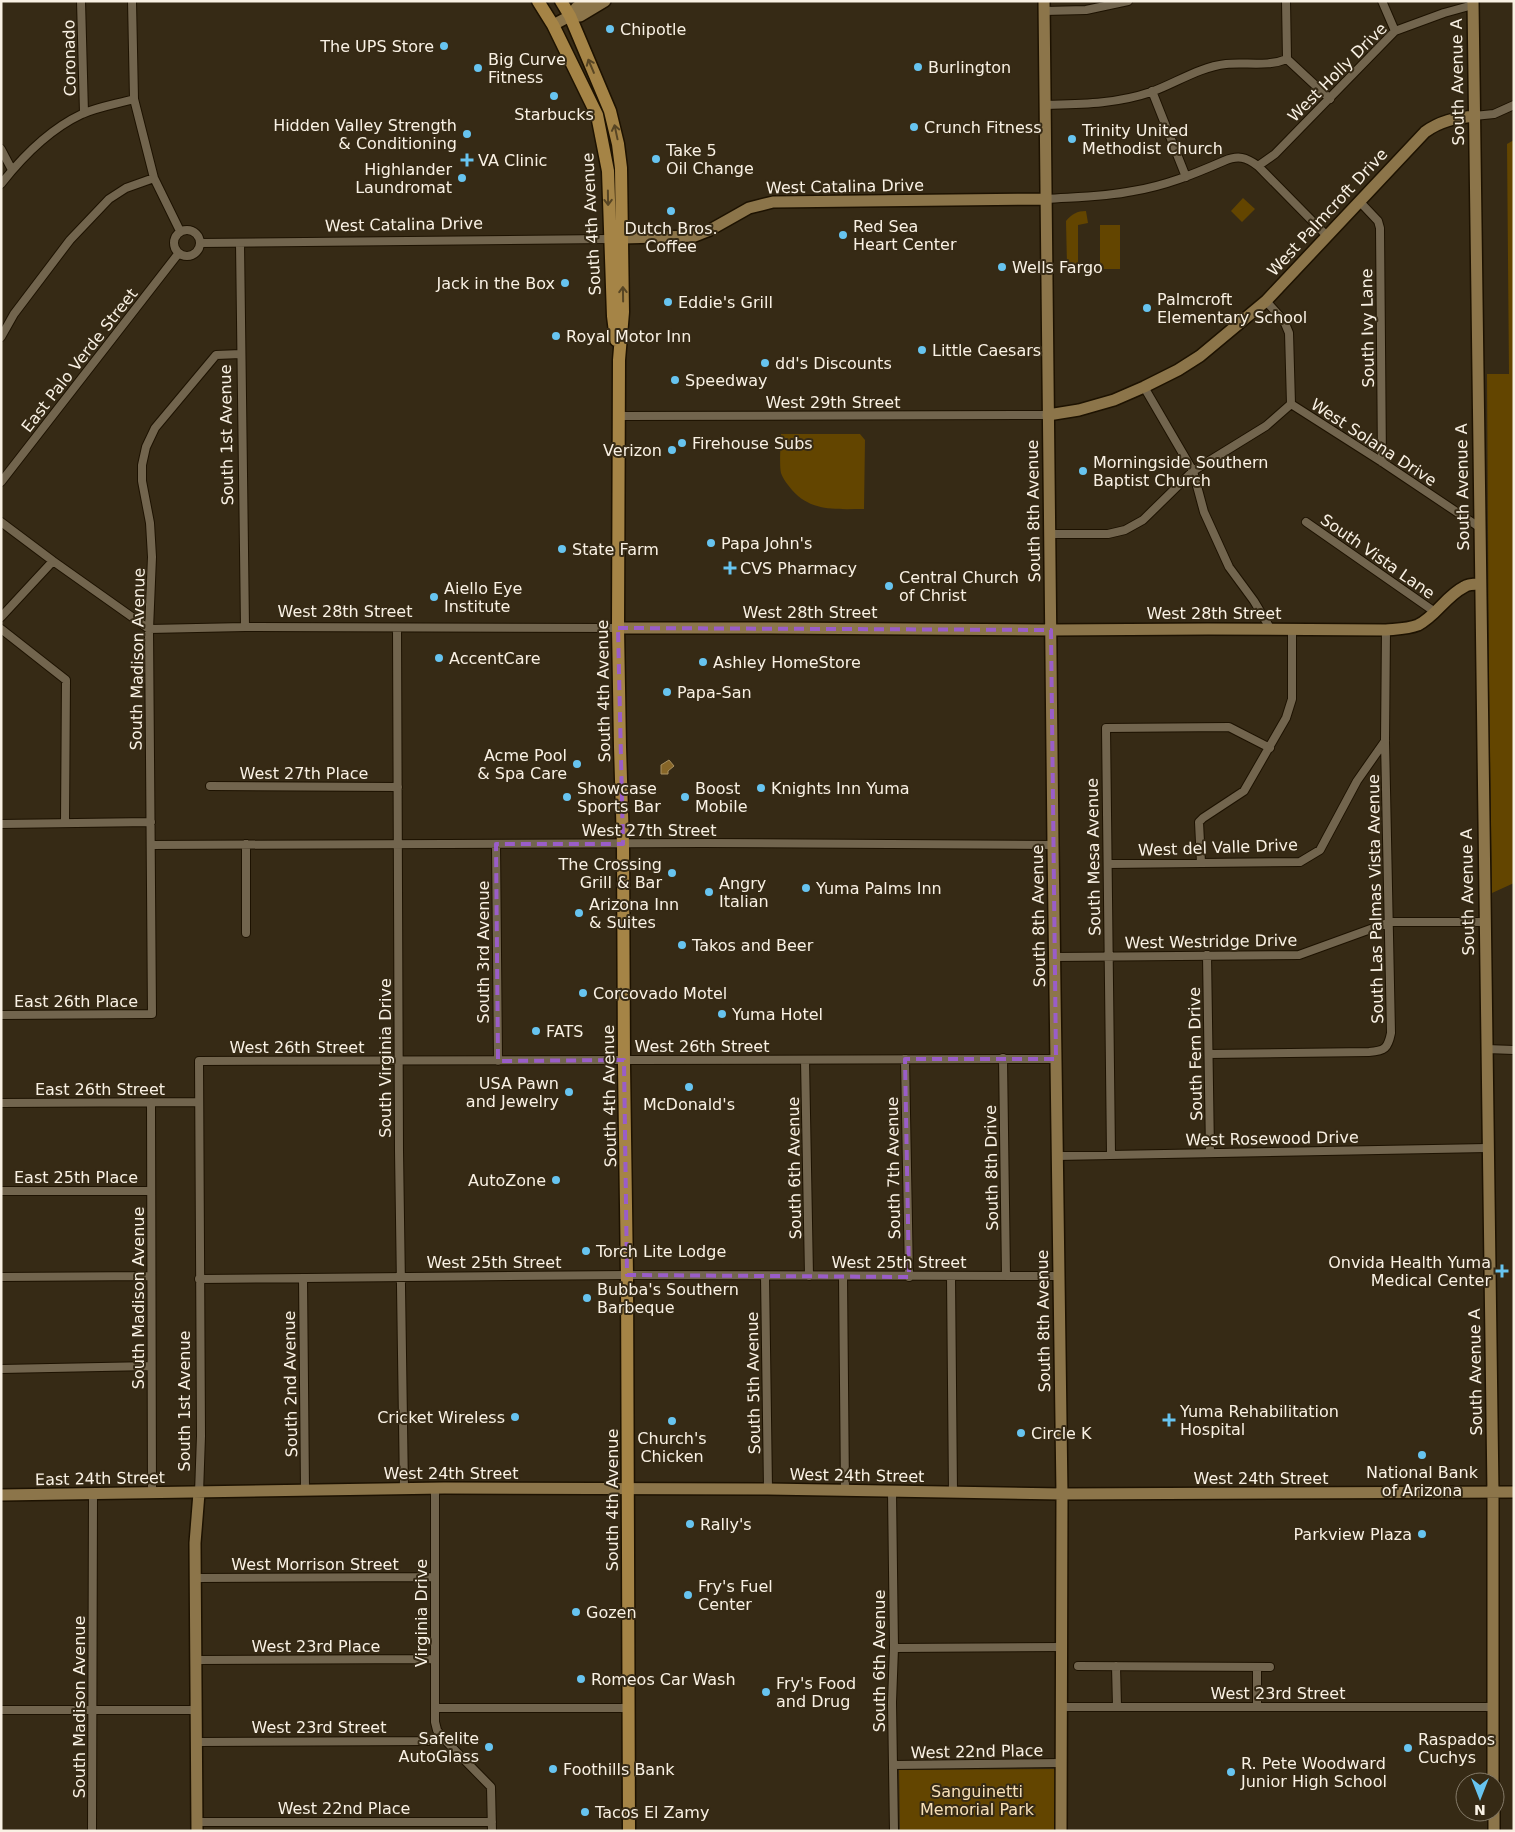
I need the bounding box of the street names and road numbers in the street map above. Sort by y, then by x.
street label: South Avenue A [1447,18,1468,146]
street label: Coronado [59,19,80,97]
street label: West Holly Drive [1284,19,1391,126]
street label: West Palmcroft Drive [1263,145,1391,280]
street label: South 4th Avenue [578,152,605,296]
street label: West Catalina Drive [766,176,924,197]
street label: West Catalina Drive [325,214,483,235]
street label: South Ivy Lane [1357,268,1378,388]
street label: East Palo Verde Street [17,285,141,436]
street label: South 1st Avenue [216,364,237,506]
street label: West 29th Street [766,393,900,412]
street label: West Solana Drive [1307,395,1440,490]
street label: South Avenue A [1452,423,1473,551]
street label: South 8th Avenue [1023,439,1044,583]
street label: South Vista Lane [1317,510,1438,603]
street label: South Madison Avenue [126,568,149,750]
street label: West 28th Street [278,602,412,621]
street label: West 28th Street [743,603,877,622]
street label: West 28th Street [1147,604,1281,623]
street label: South 4th Avenue [593,619,614,763]
street label: West 27th Place [240,764,368,783]
street label: South Las Palmas Vista Avenue [1364,774,1387,1024]
street label: South Mesa Avenue [1083,778,1104,936]
street label: West 27th Street [582,821,716,840]
street label: South Avenue A [1457,828,1478,956]
street label: West del Valle Drive [1138,835,1298,860]
street label: South 8th Avenue [1028,844,1049,988]
street label: South 3rd Avenue [474,881,493,1023]
street label: West Westridge Drive [1125,930,1298,953]
street label: South Virginia Drive [376,978,395,1138]
street label: South Fern Drive [1185,987,1206,1121]
street label: East 26th Place [14,992,138,1011]
street label: South 4th Avenue [599,1024,620,1168]
street label: West 26th Street [635,1037,769,1056]
street label: West 26th Street [230,1038,364,1057]
street label: East 26th Street [35,1080,165,1099]
street label: South 6th Avenue [784,1096,805,1240]
street label: South 7th Avenue [883,1096,904,1240]
street label: South 8th Drive [981,1105,1002,1231]
street label: West Rosewood Drive [1185,1127,1359,1150]
street label: East 25th Place [14,1168,138,1187]
street label: South Madison Avenue [129,1207,148,1389]
street label: South 8th Avenue [1033,1249,1054,1393]
street label: West 25th Street [427,1253,561,1272]
street label: West 25th Street [832,1253,966,1272]
street label: South Avenue A [1465,1308,1486,1436]
street label: South 2nd Avenue [280,1311,301,1457]
street label: South 5th Avenue [743,1311,764,1455]
street label: South 1st Avenue [175,1331,194,1471]
street label: South 4th Avenue [603,1429,622,1571]
street label: West 24th Street [384,1464,518,1483]
street label: West 24th Street [789,1465,925,1486]
street label: East 24th Street [35,1468,165,1489]
street label: West 24th Street [1194,1469,1328,1488]
street label: West Morrison Street [231,1555,399,1574]
street label: Virginia Drive [412,1559,431,1667]
street label: South 6th Avenue [870,1590,889,1732]
street label: South Madison Avenue [70,1616,89,1798]
street label: West 23rd Place [252,1637,380,1656]
street label: West 23rd Street [1211,1684,1345,1703]
street label: West 23rd Street [252,1718,386,1737]
street label: West 22nd Place [911,1741,1044,1762]
street label: West 22nd Place [278,1799,410,1818]

